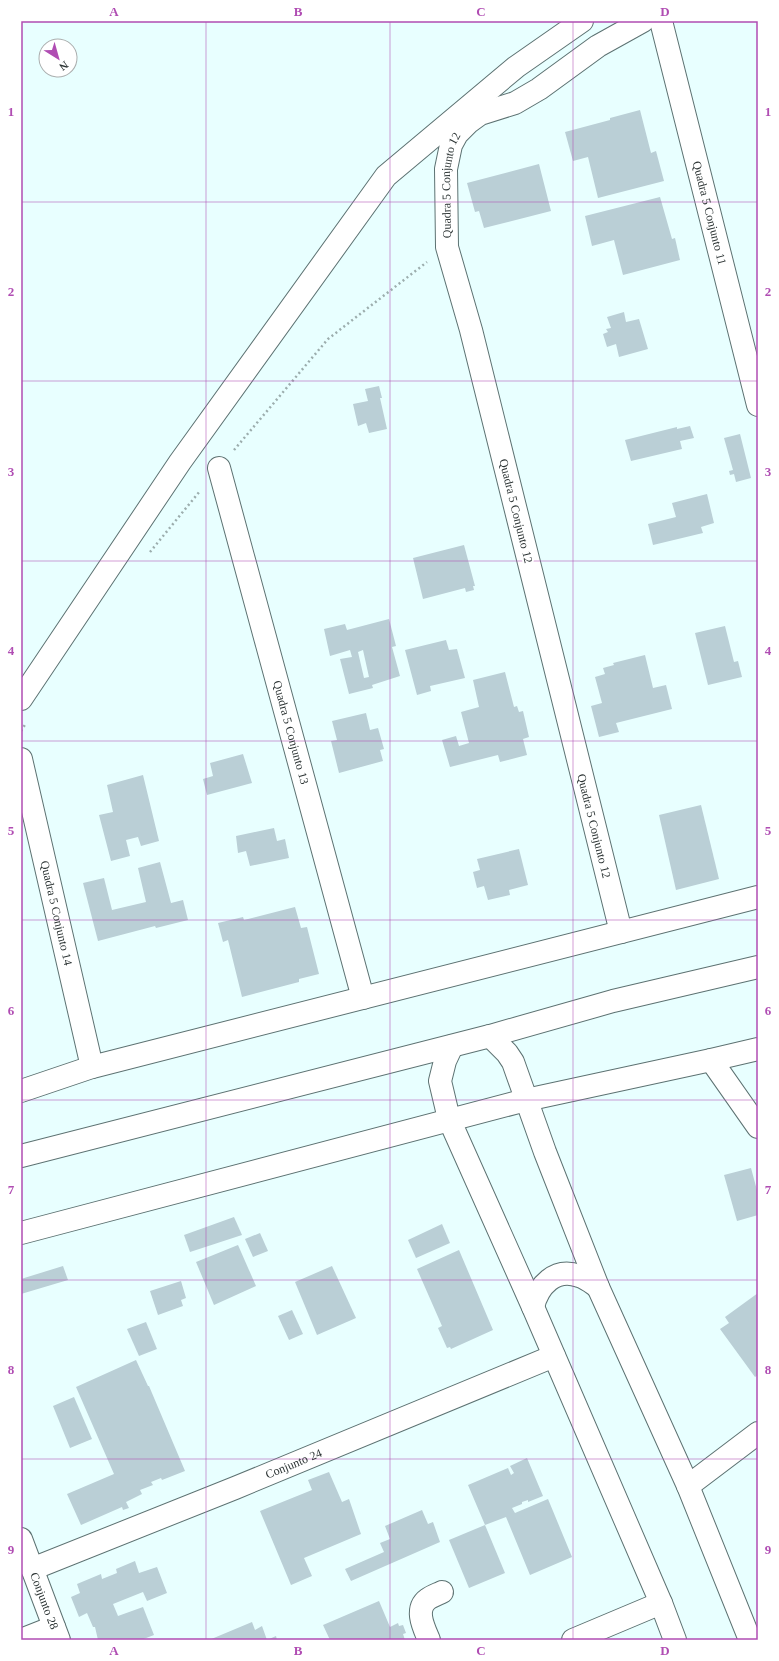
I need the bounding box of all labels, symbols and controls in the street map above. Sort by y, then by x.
text: A [109,4,119,19]
text: B [294,4,303,19]
text: C [476,4,486,19]
text: D [660,4,670,19]
north arrow [38,38,78,78]
text: N [57,59,71,73]
text: 1 [8,104,14,119]
text: 1 [765,104,771,119]
street label: Quadra 5 Conjunto 12 [439,130,463,238]
street label: Quadra 5 Conjunto 11 [690,160,729,266]
text: 2 [8,284,14,299]
text: 2 [765,284,771,299]
street label: Quadra 5 Conjunto 12 [496,457,536,565]
text: 3 [8,464,15,479]
text: 3 [765,464,772,479]
text: 4 [8,643,15,658]
text: 4 [765,643,772,658]
street label: Quadra 5 Conjunto 13 [270,679,312,786]
street label: Quadra 5 Conjunto 12 [574,772,614,880]
text: 5 [8,823,15,838]
text: 5 [765,823,772,838]
street label: Quadra 5 Conjunto 14 [38,859,75,967]
text: 6 [8,1003,15,1018]
text: 6 [765,1003,772,1018]
text: 7 [8,1182,15,1197]
text: 7 [765,1182,772,1197]
text: 8 [8,1362,15,1377]
text: 8 [765,1362,772,1377]
street label: Conjunto 24 [263,1446,324,1482]
text: 9 [8,1542,15,1557]
text: 9 [765,1542,772,1557]
street label: Conjunto 28 [27,1570,61,1631]
text: A [109,1643,119,1658]
text: B [294,1643,303,1658]
text: C [476,1643,486,1658]
text: D [660,1643,670,1658]

